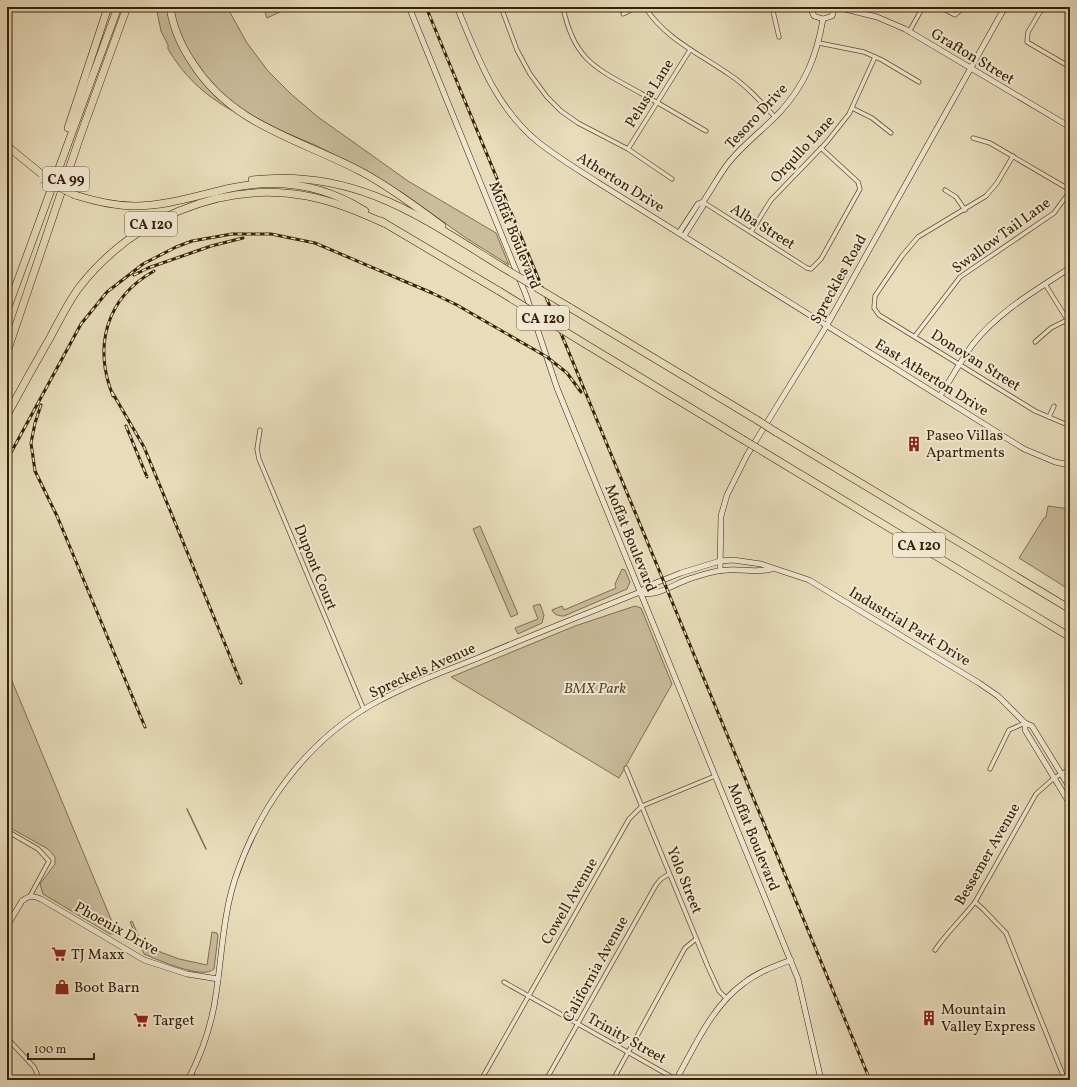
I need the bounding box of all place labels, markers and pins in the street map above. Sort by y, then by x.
place label: Paseo Villas Apartments [926,426,1005,464]
building icon: Paseo Villas Apartments [905,435,923,453]
supermarket icon: TJ Maxx [50,945,68,963]
place label: TJ Maxx [71,945,125,966]
shop icon: Boot Barn [53,978,71,996]
place label: Boot Barn [74,978,140,999]
place label: Mountain Valley Express [941,1000,1036,1038]
building icon: Mountain Valley Express [920,1009,938,1027]
supermarket icon: Target [132,1011,150,1029]
place label: Target [153,1011,195,1032]

